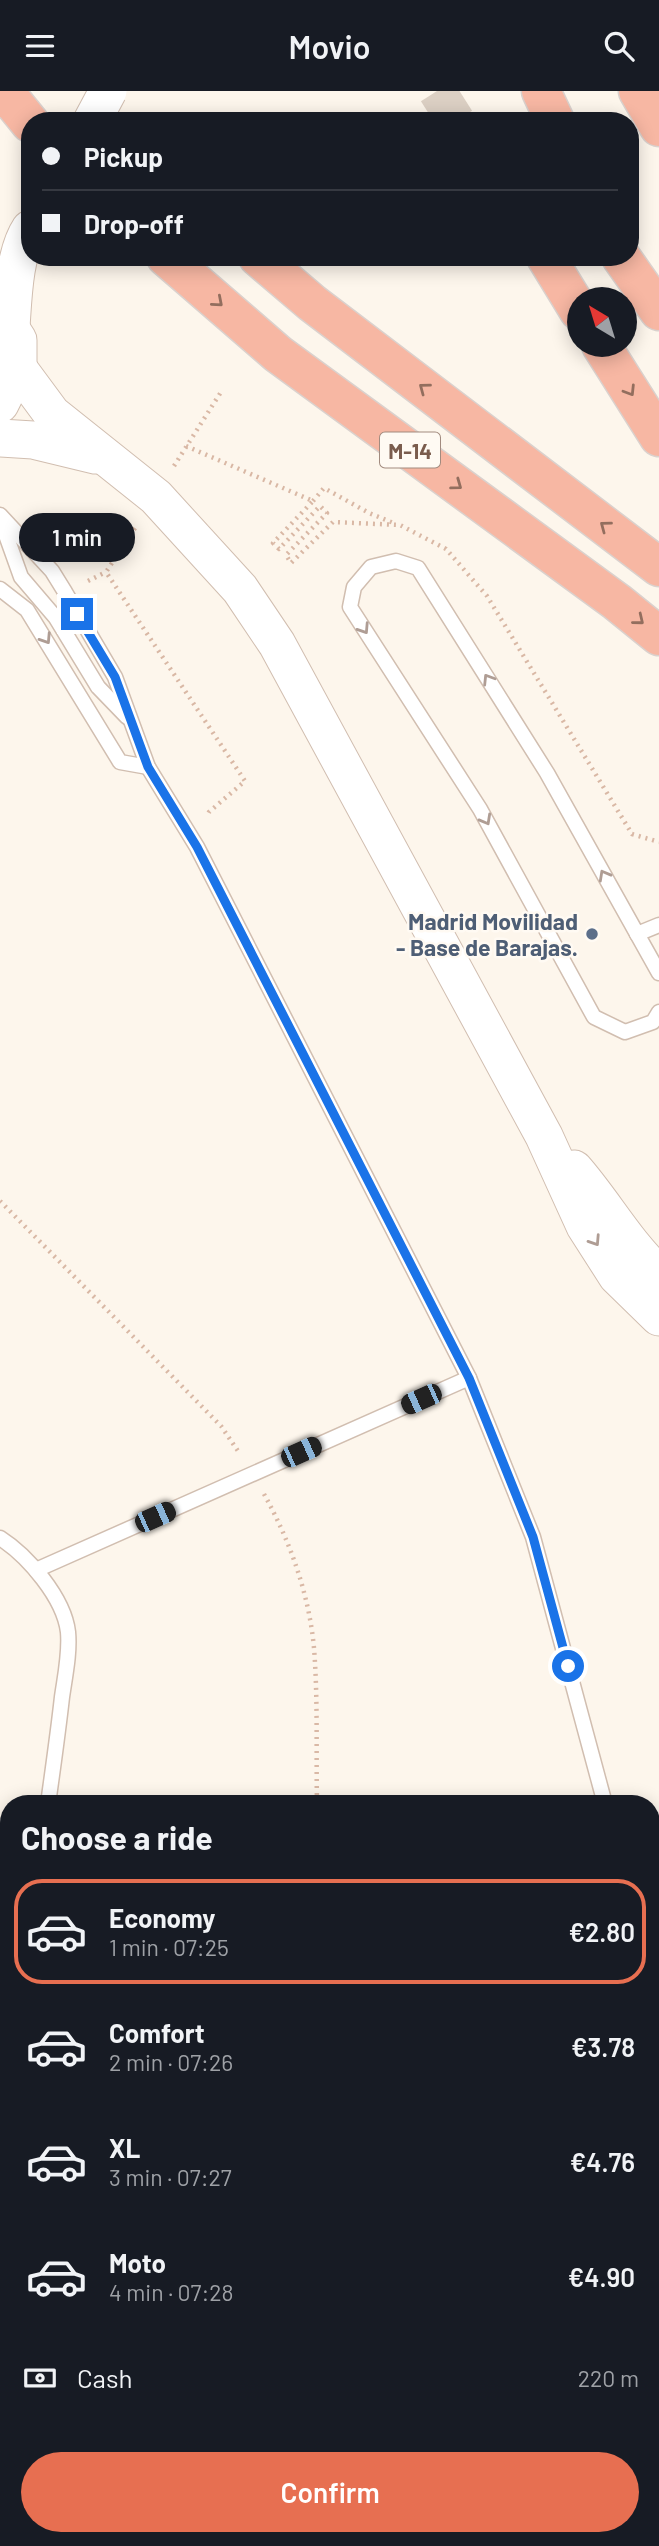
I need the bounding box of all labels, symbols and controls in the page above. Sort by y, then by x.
icon: menu [21,27,59,65]
text: Movio [289,27,370,65]
icon: search [600,27,638,65]
text: Pickup [84,141,163,172]
text: Drop-off [84,208,184,239]
north arrow [567,287,637,357]
map controls [567,287,637,357]
one-way arrow [209,294,222,306]
one-way arrow [621,383,634,396]
one-way arrow [419,384,431,396]
road number: M-14 [380,433,440,467]
one-way arrow [449,476,461,489]
callout: 1 min [19,512,135,561]
one-way arrow [600,521,612,534]
text: 1 min [52,523,102,551]
route end [61,598,93,630]
one-way arrow [632,612,644,625]
one-way arrow [355,621,368,634]
one-way arrow [37,631,50,644]
one-way arrow [483,674,496,687]
one-way arrow [478,813,491,825]
one-way arrow [598,869,612,882]
place label: Madrid Movilidad - Base de Barajas. [396,907,578,961]
marker: Madrid Movilidad - Base de Barajas. [584,926,600,942]
one-way arrow [586,1233,599,1246]
car [398,1381,445,1417]
car [278,1434,325,1470]
car [132,1499,179,1535]
route start [552,1650,584,1682]
text: Choose a ride [21,1818,213,1856]
icon: car [25,1900,88,1963]
text: Economy [109,1902,215,1933]
text: €2.80 [568,1916,635,1947]
text: 1 min · 07:25 [109,1933,229,1961]
icon: car [25,2015,88,2078]
text: Comfort [109,2017,205,2048]
text: €3.78 [571,2031,635,2062]
text: 2 min · 07:26 [109,2048,233,2076]
icon: car [25,2130,88,2193]
text: XL [109,2132,140,2163]
text: €4.76 [570,2146,635,2177]
text: 3 min · 07:27 [109,2163,232,2191]
icon: car [25,2245,88,2308]
text: Moto [109,2247,166,2278]
text: €4.90 [568,2261,635,2292]
text: 4 min · 07:28 [109,2278,234,2306]
icon: cash [21,2359,59,2397]
text: Cash [77,2362,132,2393]
text: 220 m [578,2364,639,2392]
button: Confirm [21,2452,639,2532]

